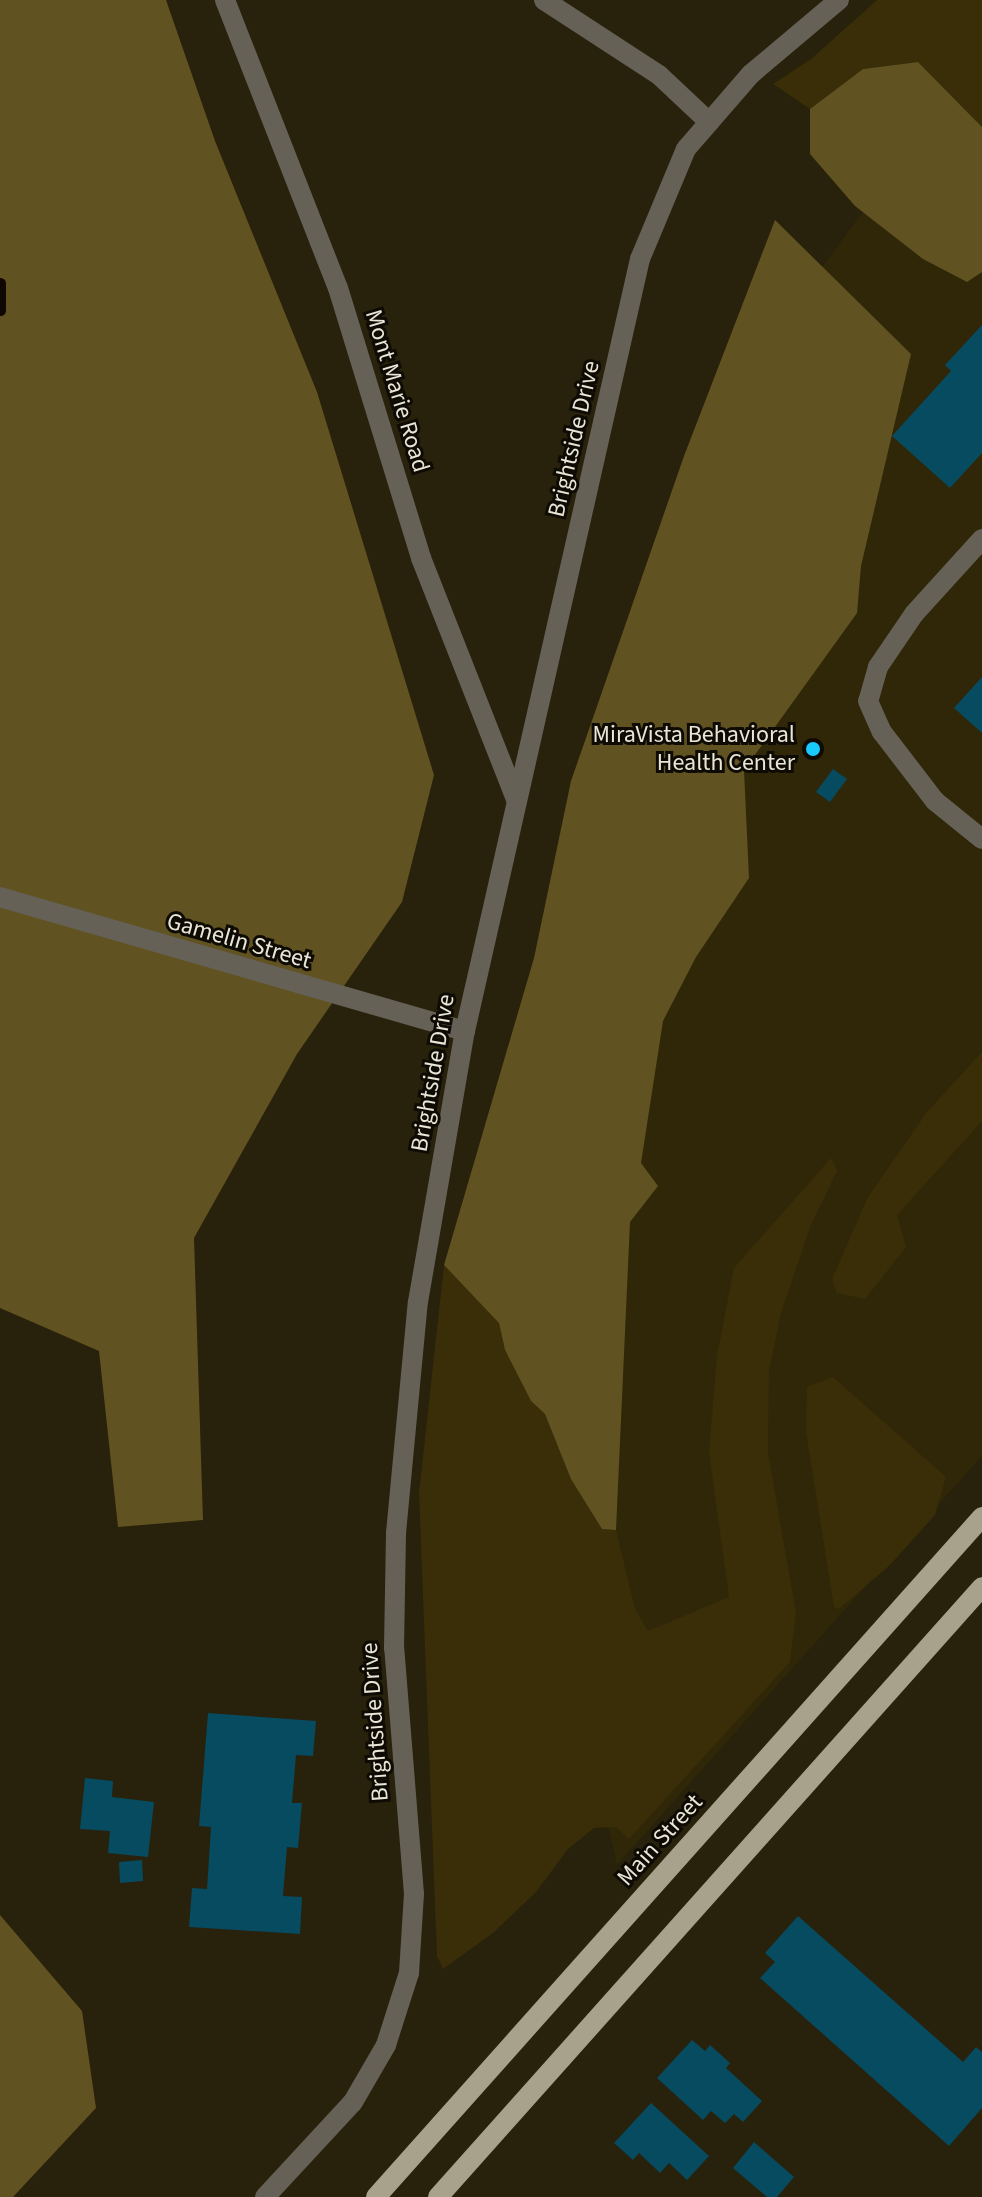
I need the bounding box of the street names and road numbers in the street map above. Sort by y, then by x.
street label: Mont Marie Road [359,306,435,476]
street label: Brightside Drive [542,358,606,520]
street label: Gamelin Street [164,907,314,975]
street label: Brightside Drive [405,992,461,1154]
street label: Brightside Drive [355,1642,395,1802]
street label: Main Street [611,1788,709,1892]

